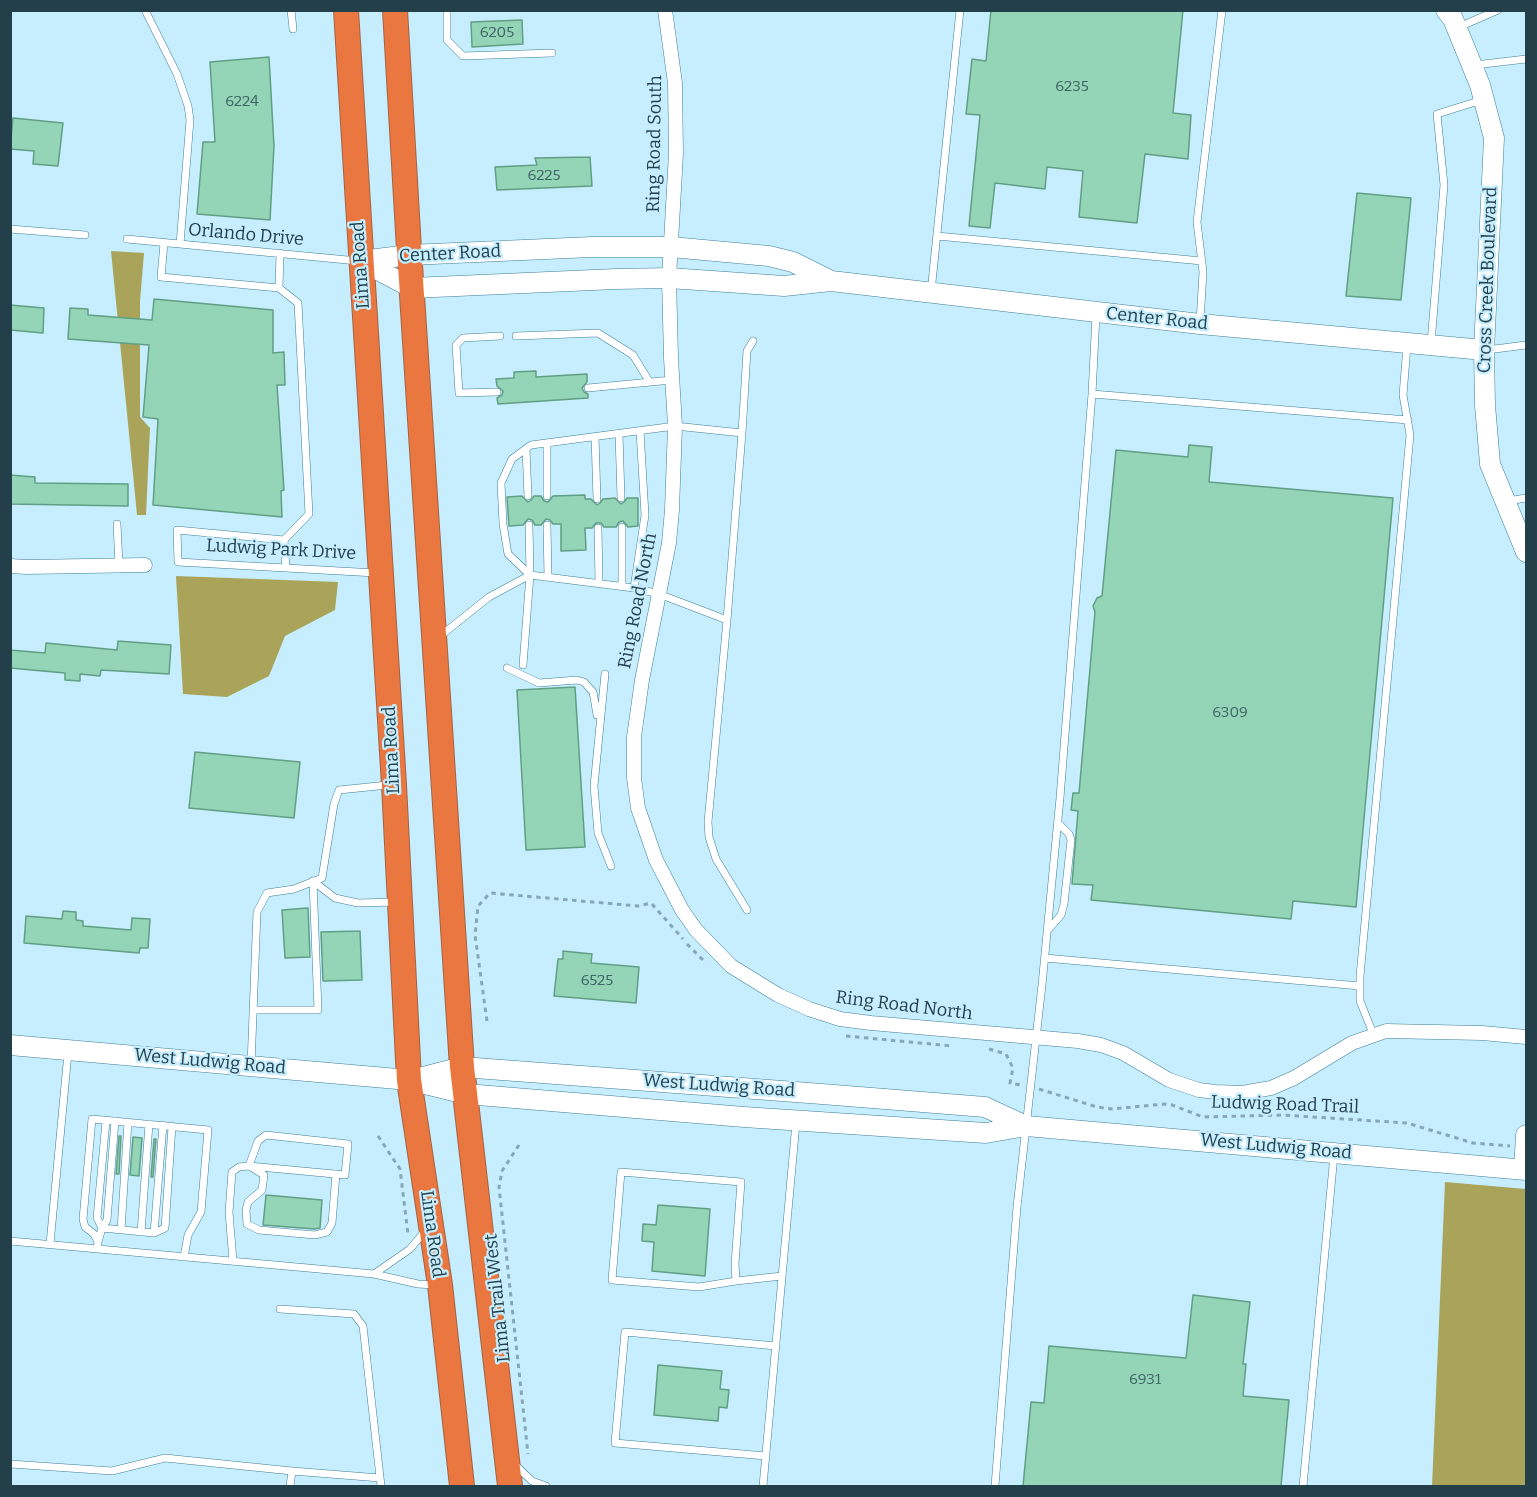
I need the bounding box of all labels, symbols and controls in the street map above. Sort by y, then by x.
house number: 6205 [480,24,514,42]
street label: Ring Road South [643,75,667,213]
house number: 6235 [1055,78,1089,96]
house number: 6224 [225,93,259,111]
house number: 6225 [528,167,560,185]
street label: Cross Creek Boulevard [1474,186,1502,374]
street label: Orlando Drive [187,219,305,251]
street label: Lima Road [347,220,375,310]
street label: Center Road [398,241,502,267]
street label: Center Road [1105,303,1209,335]
street label: Ring Road North [614,531,662,671]
street label: Ludwig Park Drive [205,535,357,565]
house number: 6309 [1212,704,1248,722]
street label: Lima Road [379,706,405,794]
house number: 6525 [581,972,613,990]
street label: Ring Road North [834,987,974,1025]
street label: West Ludwig Road [133,1045,287,1079]
street label: West Ludwig Road [642,1070,796,1102]
street label: Ludwig Road Trail [1211,1092,1359,1118]
street label: West Ludwig Road [1199,1130,1353,1164]
street label: Lima Road [415,1189,449,1279]
street label: Lima Trail West [481,1233,515,1363]
house number: 6931 [1129,1371,1161,1389]

